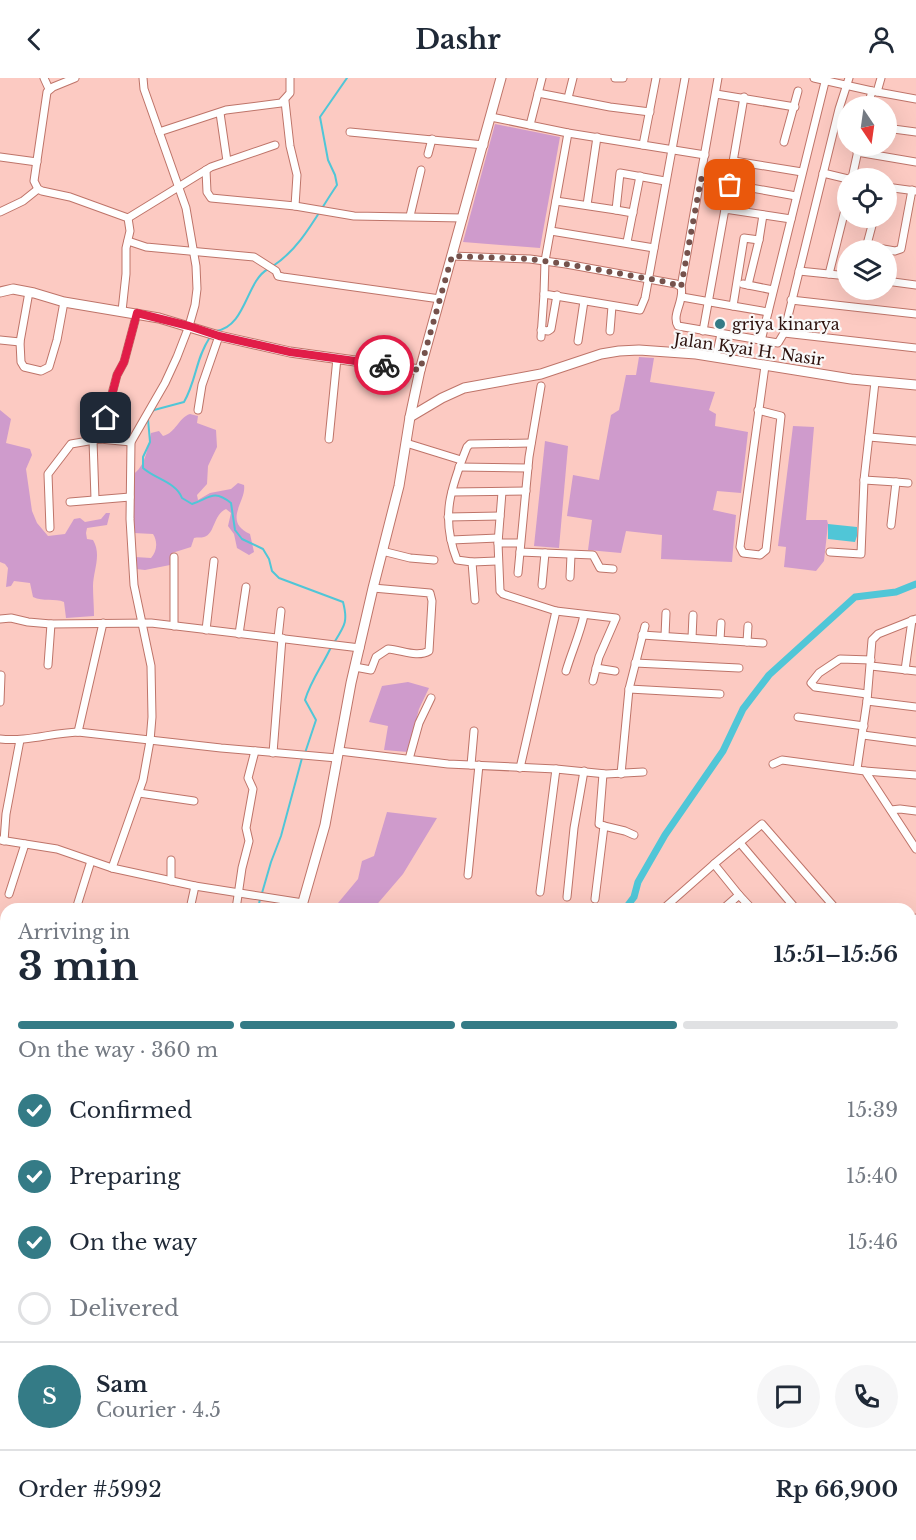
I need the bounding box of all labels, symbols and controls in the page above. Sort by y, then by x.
icon: back [18,23,51,56]
text: Dashr [415,23,501,56]
icon: person [865,23,898,56]
north arrow [837,96,897,156]
map controls [837,96,897,300]
pin [704,159,755,210]
icon: bag [713,168,746,201]
button: locate [837,168,897,228]
button: layers [837,240,897,300]
place label: griya kinarya [732,314,840,334]
marker: griya kinarya [713,317,727,331]
street label: Jalan Kyai H. Nasir [671,328,826,369]
courier [354,335,414,395]
icon: bike [368,349,401,382]
pin [80,392,131,443]
icon: home [89,401,122,434]
text: Arriving in [18,920,130,944]
text: 15:51–15:56 [773,941,898,968]
text: 3 min [18,942,139,991]
text: On the way · 360 m [18,1038,218,1062]
icon: check [18,1094,51,1127]
text: Confirmed [69,1097,192,1124]
text: 15:39 [847,1098,898,1122]
icon: check [18,1160,51,1193]
text: Preparing [69,1163,180,1190]
text: 15:40 [846,1164,898,1188]
icon: check [18,1226,51,1259]
text: On the way [69,1229,197,1256]
text: 15:46 [847,1230,898,1254]
text: Delivered [69,1295,179,1322]
button: chat [757,1365,820,1428]
button: phone [835,1365,898,1428]
text: Sam [96,1371,148,1398]
text: S [42,1383,57,1410]
text: Courier · 4.5 [96,1398,221,1422]
text: Order #5992 [18,1476,162,1503]
text: Rp 66,900 [775,1476,898,1503]

